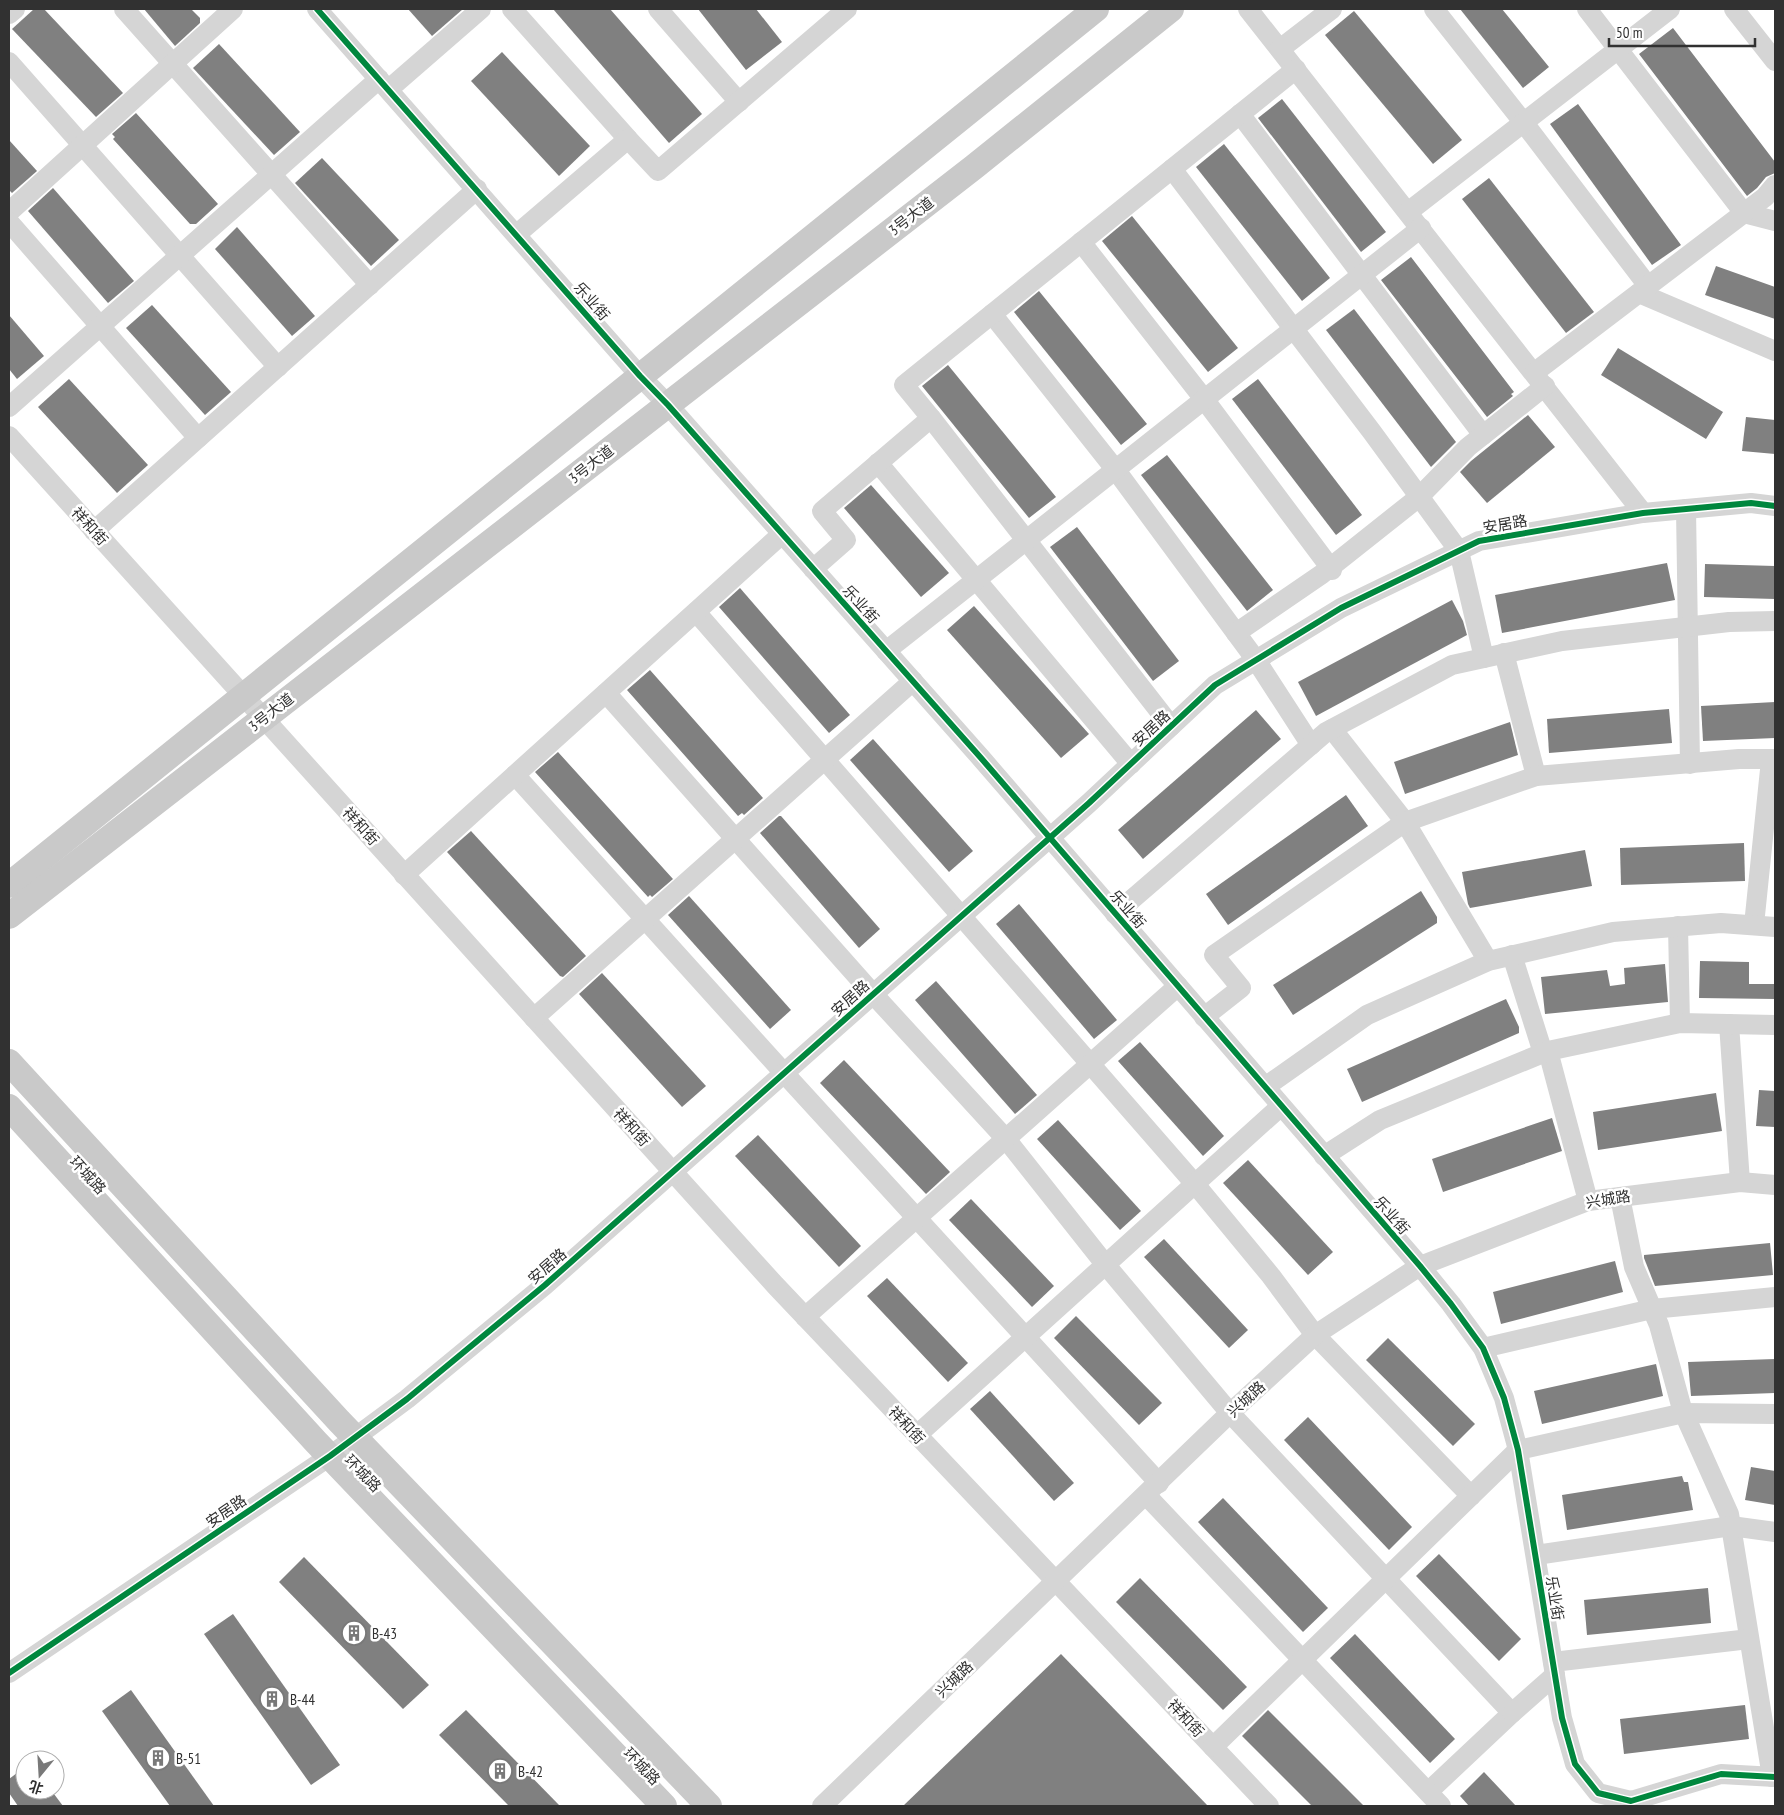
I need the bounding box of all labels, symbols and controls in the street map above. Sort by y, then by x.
scale bar [1609,15,1755,47]
text: 50 m [1616,23,1642,42]
street label: 3号大道 [885,193,937,239]
street label: 乐业街 [570,278,614,324]
street label: 3号大道 [565,441,617,487]
street label: 祥和街 [68,503,112,549]
street label: 安居路 [1481,511,1529,537]
street label: 乐业街 [839,581,883,627]
street label: 3号大道 [245,689,297,735]
street label: 安居路 [1128,706,1174,750]
street label: 祥和街 [339,803,383,849]
street label: 乐业街 [1106,886,1150,932]
street label: 安居路 [827,976,873,1020]
street label: 祥和街 [610,1104,654,1150]
street label: 环城路 [66,1152,110,1198]
street label: 兴城路 [1584,1186,1632,1212]
street label: 乐业街 [1370,1192,1414,1238]
street label: 安居路 [524,1244,570,1288]
street label: 兴城路 [1223,1377,1269,1421]
street label: 祥和街 [885,1402,929,1448]
street label: 环城路 [341,1450,385,1496]
street label: 安居路 [202,1491,250,1531]
street label: 乐业街 [1542,1574,1568,1622]
building icon: B-43 [341,1620,367,1646]
place label: B-43 [372,1624,397,1643]
street label: 兴城路 [931,1657,977,1701]
building icon: B-44 [259,1686,285,1712]
place label: B-44 [290,1690,315,1709]
street label: 祥和街 [1164,1695,1208,1741]
street label: 环城路 [620,1743,664,1789]
building icon: B-51 [145,1745,171,1771]
place label: B-51 [176,1749,201,1768]
north arrow [15,1750,65,1800]
building icon: B-42 [487,1758,513,1784]
place label: B-42 [518,1762,543,1781]
text: 北 [27,1777,45,1798]

